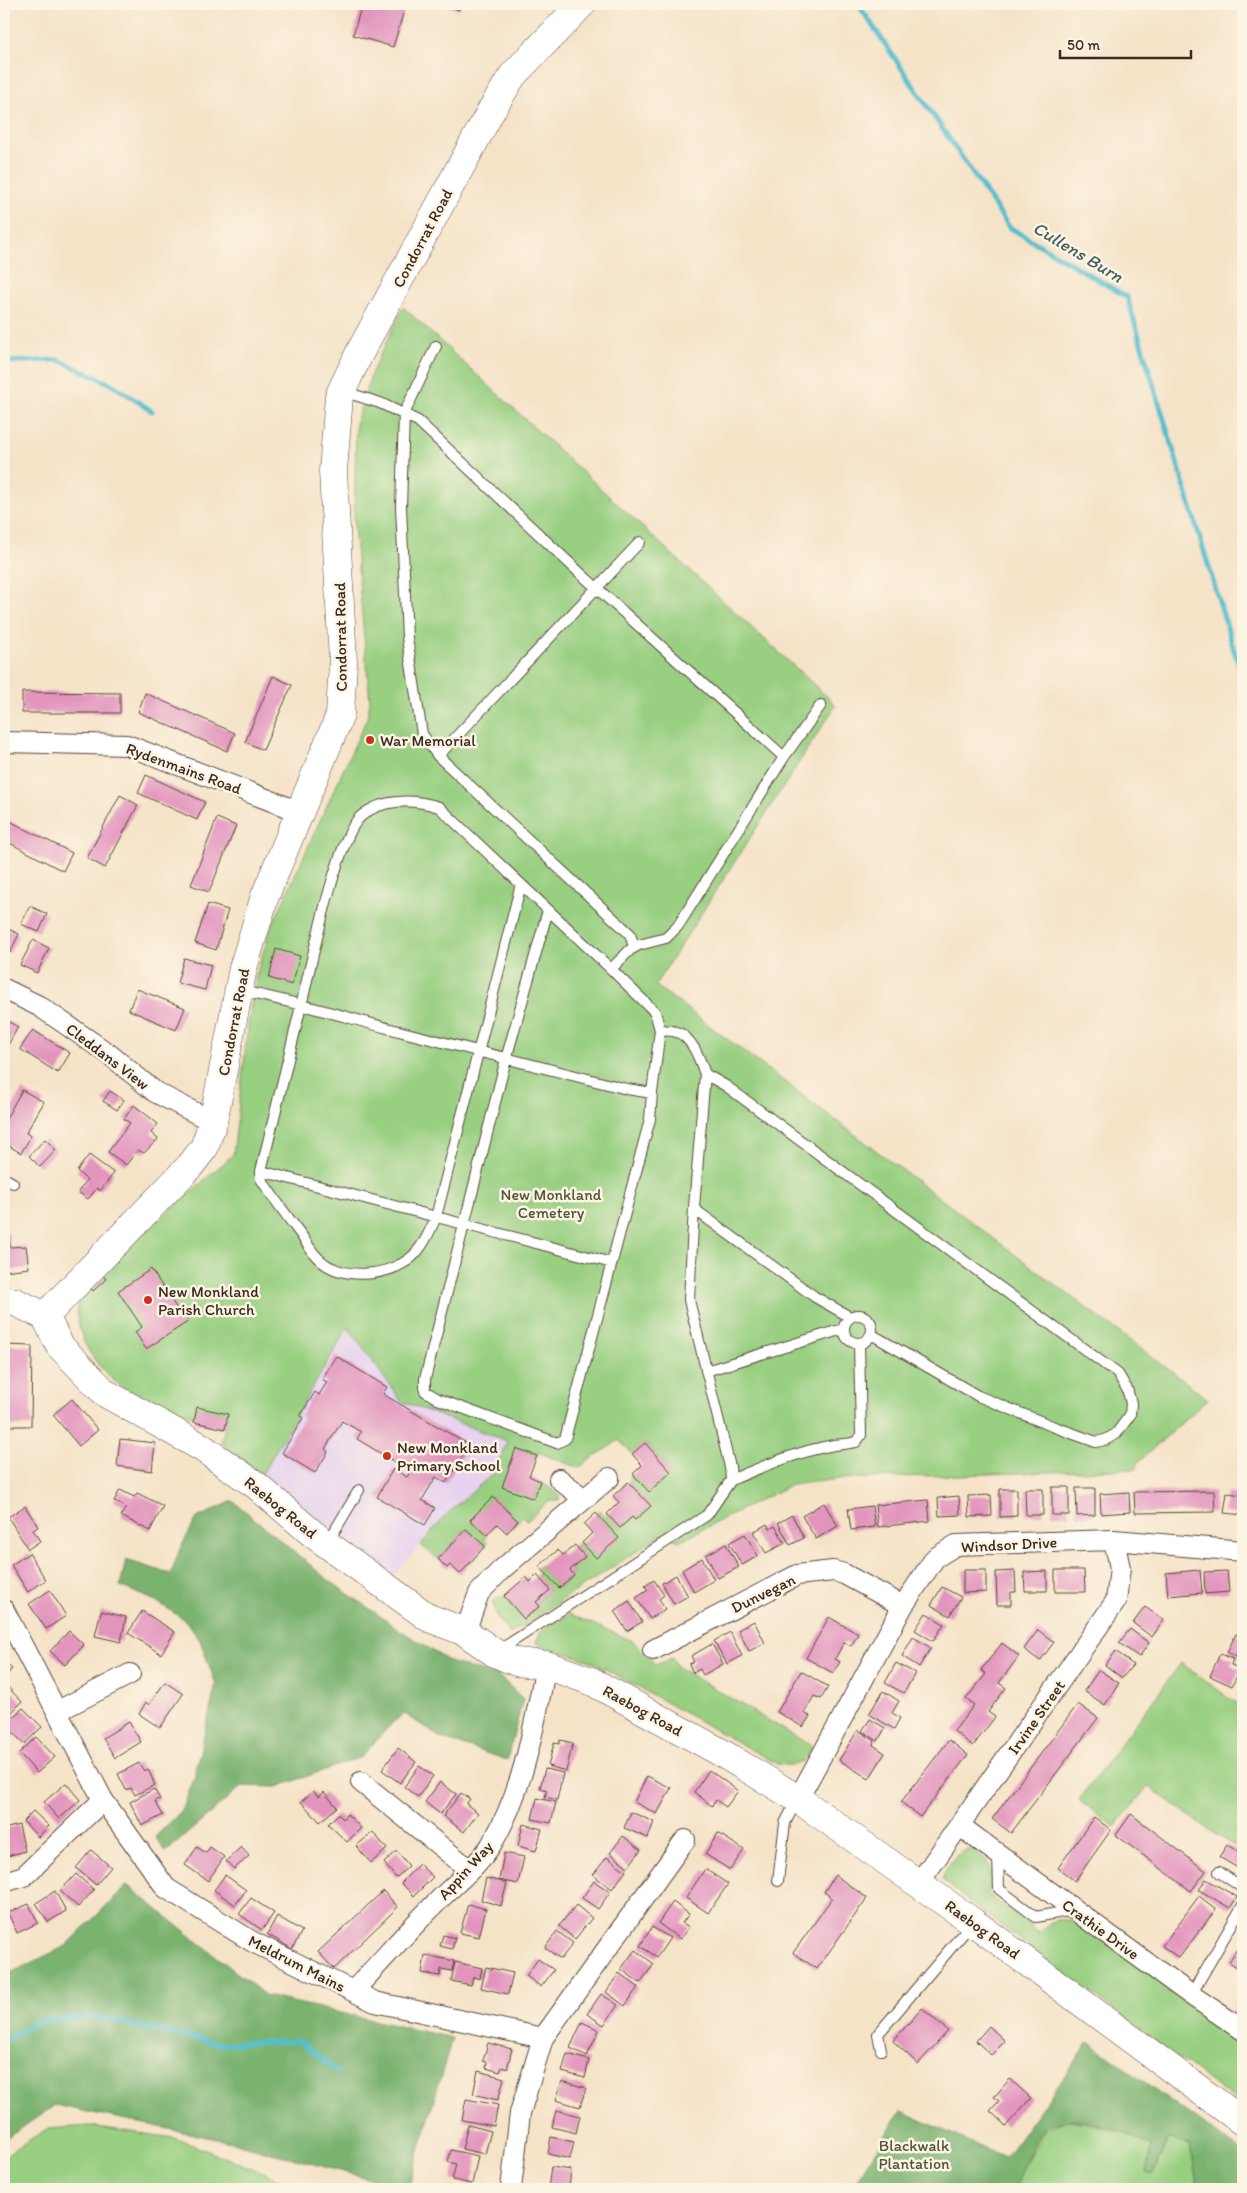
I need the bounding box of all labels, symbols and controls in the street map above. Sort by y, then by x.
scale bar [1060,28,1191,60]
text: 50 m [1067,36,1100,54]
street label: Condorrat Road [388,185,457,291]
water label: Cullens Burn [1029,217,1128,288]
street label: Condorrat Road [330,582,351,692]
place label: War Memorial [380,731,476,750]
marker: War Memorial [364,734,376,746]
street label: Rydenmains Road [124,739,244,798]
street label: Condorrat Road [214,966,253,1077]
street label: Cleddans View [62,1019,153,1094]
park label: New Monkland Cemetery [501,1185,602,1222]
place label: New Monkland Parish Church [158,1282,259,1319]
marker: New Monkland Parish Church [142,1294,154,1306]
place label: New Monkland Primary School [397,1438,501,1475]
marker: New Monkland Primary School [381,1450,393,1462]
street label: Raebog Road [240,1472,321,1543]
street label: Windsor Drive [960,1532,1058,1557]
street label: Dunvegan [728,1570,798,1617]
street label: Irvine Street [1004,1676,1069,1758]
street label: Raebog Road [600,1681,686,1740]
street label: Appin Way [434,1837,497,1904]
street label: Crathie Drive [1058,1895,1143,1964]
street label: Raebog Road [941,1896,1024,1963]
street label: Meldrum Mains [245,1931,348,1996]
park label: Blackwalk Plantation [878,2136,950,2173]

